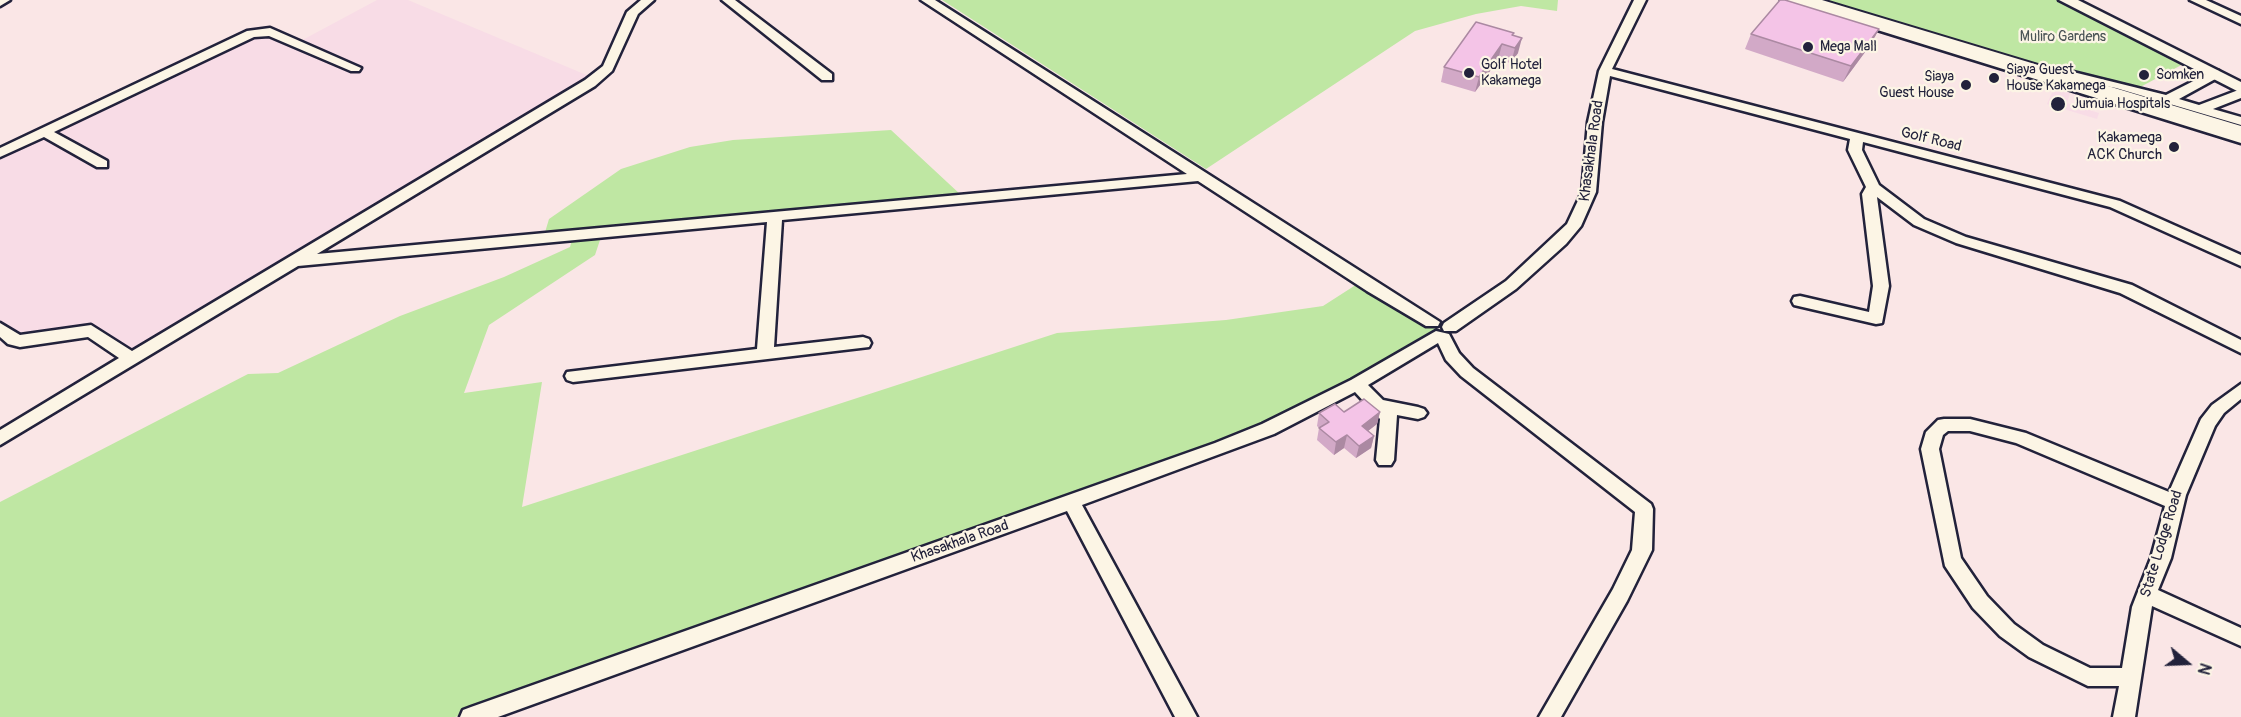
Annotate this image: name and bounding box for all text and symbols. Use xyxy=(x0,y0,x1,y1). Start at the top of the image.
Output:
park label: Muliro Gardens xyxy=(2020,29,2106,45)
place label: Mega Mall xyxy=(1820,39,1877,55)
marker: Mega Mall xyxy=(1801,40,1815,54)
place label: Golf Hotel Kakamega xyxy=(1481,57,1542,90)
place label: Siaya Guest House Kakamega xyxy=(2006,62,2106,94)
marker: Golf Hotel Kakamega xyxy=(1462,66,1476,80)
place label: Somken xyxy=(2156,67,2204,83)
marker: Somken xyxy=(2137,68,2151,82)
place label: Siaya Guest House xyxy=(1879,69,1954,102)
marker: Siaya Guest House Kakamega xyxy=(1987,71,2001,85)
marker: Siaya Guest House xyxy=(1959,78,1973,92)
marker: Jumuia Hospitals xyxy=(2049,95,2067,113)
place label: Jumuia Hospitals xyxy=(2072,96,2170,112)
street label: Khasakhala Road xyxy=(1576,99,1608,203)
street label: Golf Road xyxy=(1899,124,1963,156)
place label: Kakamega ACK Church xyxy=(2087,129,2162,164)
marker: Kakamega ACK Church xyxy=(2167,140,2181,154)
street label: State Lodge Road xyxy=(2137,488,2187,600)
street label: Khasakhala Road xyxy=(909,517,1011,567)
north arrow xyxy=(2157,633,2217,693)
text: N xyxy=(2193,660,2215,677)

